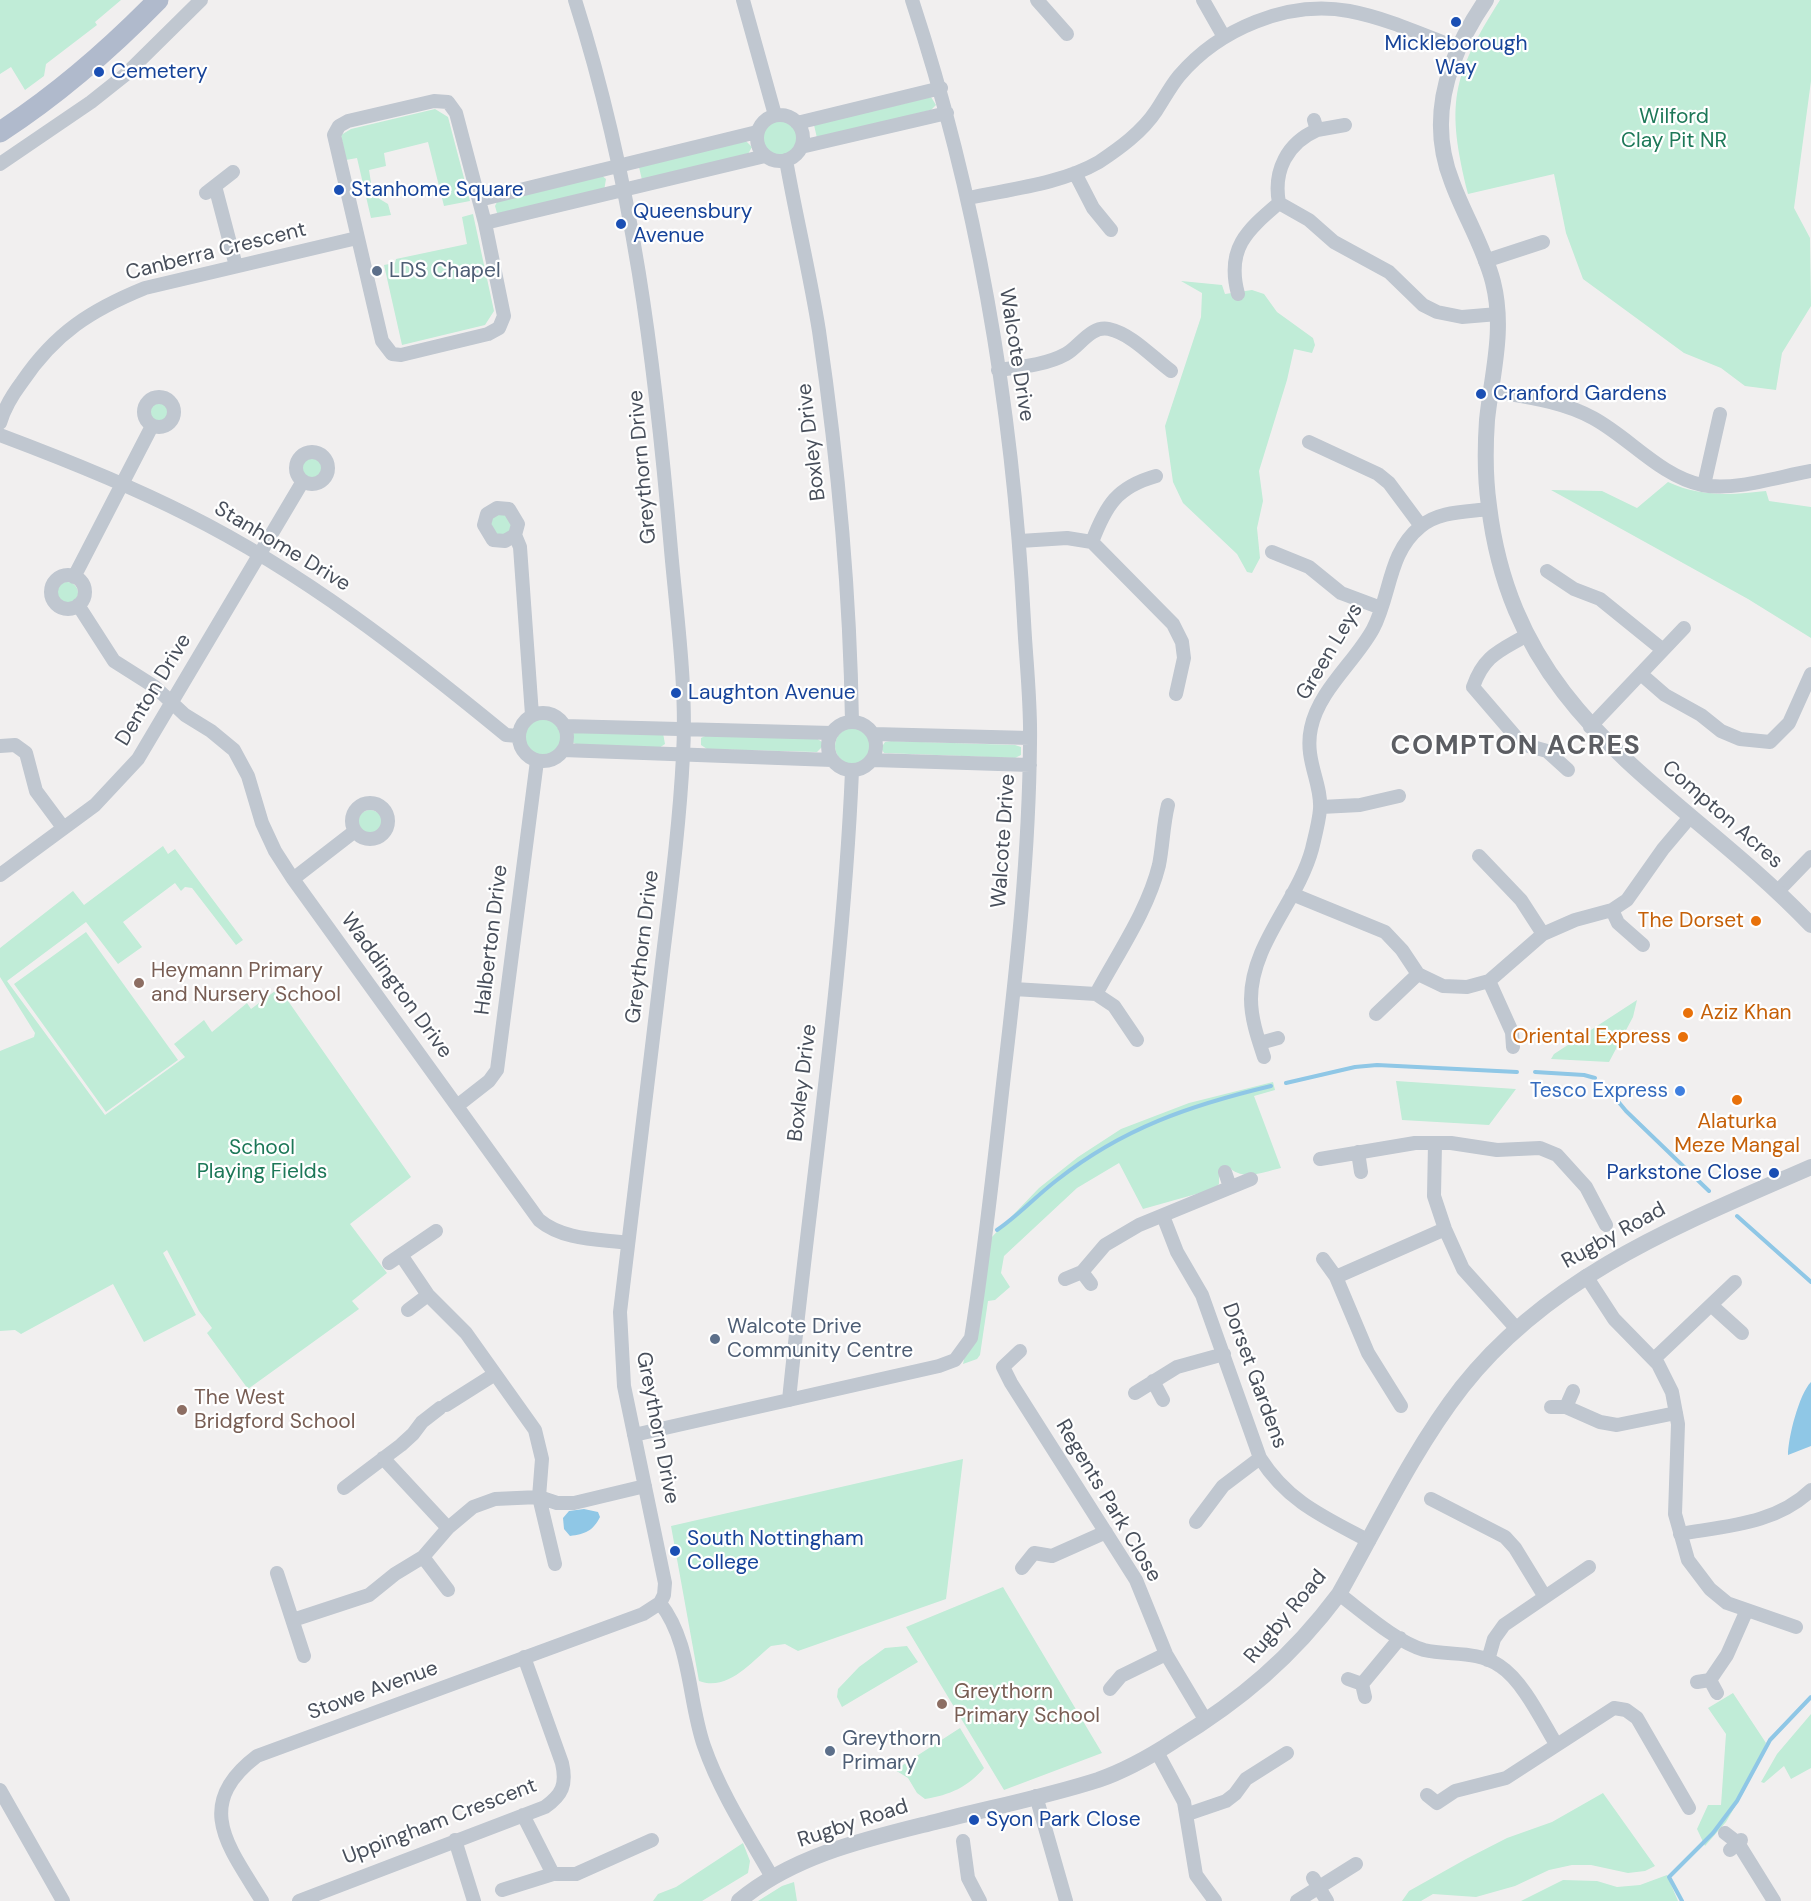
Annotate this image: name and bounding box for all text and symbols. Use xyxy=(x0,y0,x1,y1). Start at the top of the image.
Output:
marker: Mickleborough Way xyxy=(1449,15,1463,29)
place label: Mickleborough Way xyxy=(1384,31,1528,81)
place label: Cemetery xyxy=(111,59,208,85)
marker: Cemetery xyxy=(92,65,106,79)
park label: Wilford Clay Pit NR xyxy=(1621,104,1727,154)
place label: Stanhome Square xyxy=(351,177,524,203)
marker: Stanhome Square xyxy=(332,183,346,197)
place label: Queensbury Avenue xyxy=(633,199,752,249)
street label: Canberra Crescent xyxy=(123,217,309,287)
marker: Queensbury Avenue xyxy=(614,217,628,231)
place label: LDS Chapel xyxy=(389,258,501,284)
marker: LDS Chapel xyxy=(370,264,384,278)
street label: Walcote Drive xyxy=(993,287,1039,423)
place label: Cranford Gardens xyxy=(1493,381,1667,407)
street label: Boxley Drive xyxy=(792,382,832,502)
marker: Cranford Gardens xyxy=(1474,387,1488,401)
street label: Greythorn Drive xyxy=(624,389,662,545)
street label: Stanhome Drive xyxy=(209,496,355,598)
street label: Green Leys xyxy=(1291,599,1369,705)
street label: Denton Drive xyxy=(111,629,197,751)
place label: Laughton Avenue xyxy=(688,680,856,706)
marker: Laughton Avenue xyxy=(669,686,683,700)
district label: COMPTON ACRES xyxy=(1391,731,1641,763)
street label: Compton Acres xyxy=(1656,756,1788,874)
street label: Walcote Drive xyxy=(987,773,1021,909)
street label: Halberton Drive xyxy=(470,864,514,1016)
street label: Greythorn Drive xyxy=(621,869,665,1025)
street label: Waddington Drive xyxy=(335,908,457,1064)
place label: The Dorset xyxy=(1638,908,1744,934)
marker: The Dorset xyxy=(1749,914,1763,928)
place label: Heymann Primary and Nursery School xyxy=(151,958,341,1008)
marker: Heymann Primary and Nursery School xyxy=(132,976,146,990)
place label: Aziz Khan xyxy=(1700,1000,1792,1026)
marker: Aziz Khan xyxy=(1681,1006,1695,1020)
street label: Boxley Drive xyxy=(783,1023,823,1143)
place label: Oriental Express xyxy=(1512,1024,1671,1050)
marker: Oriental Express xyxy=(1676,1030,1690,1044)
place label: Tesco Express xyxy=(1530,1078,1668,1104)
marker: Tesco Express xyxy=(1673,1084,1687,1098)
marker: Alaturka Meze Mangal xyxy=(1730,1093,1744,1107)
place label: Alaturka Meze Mangal xyxy=(1674,1109,1800,1159)
park label: School Playing Fields xyxy=(197,1135,327,1185)
place label: Parkstone Close xyxy=(1606,1160,1762,1186)
marker: Parkstone Close xyxy=(1767,1166,1781,1180)
street label: Rugby Road xyxy=(1558,1197,1670,1275)
street label: Dorset Gardens xyxy=(1216,1300,1292,1452)
place label: Walcote Drive Community Centre xyxy=(727,1314,913,1364)
marker: Walcote Drive Community Centre xyxy=(708,1332,722,1346)
street label: Greythorn Drive xyxy=(630,1350,684,1506)
place label: The West Bridgford School xyxy=(194,1385,356,1435)
marker: The West Bridgford School xyxy=(175,1403,189,1417)
street label: Regents Park Close xyxy=(1050,1415,1166,1587)
place label: South Nottingham College xyxy=(687,1526,864,1576)
marker: South Nottingham College xyxy=(668,1544,682,1558)
street label: Rugby Road xyxy=(1239,1565,1333,1669)
street label: Stowe Avenue xyxy=(304,1656,442,1726)
place label: Greythorn Primary School xyxy=(954,1679,1100,1729)
marker: Greythorn Primary School xyxy=(935,1697,949,1711)
place label: Greythorn Primary xyxy=(842,1726,941,1776)
marker: Greythorn Primary xyxy=(823,1744,837,1758)
street label: Uppingham Crescent xyxy=(339,1773,541,1871)
street label: Rugby Road xyxy=(795,1794,911,1854)
place label: Syon Park Close xyxy=(986,1807,1141,1833)
marker: Syon Park Close xyxy=(967,1813,981,1827)

